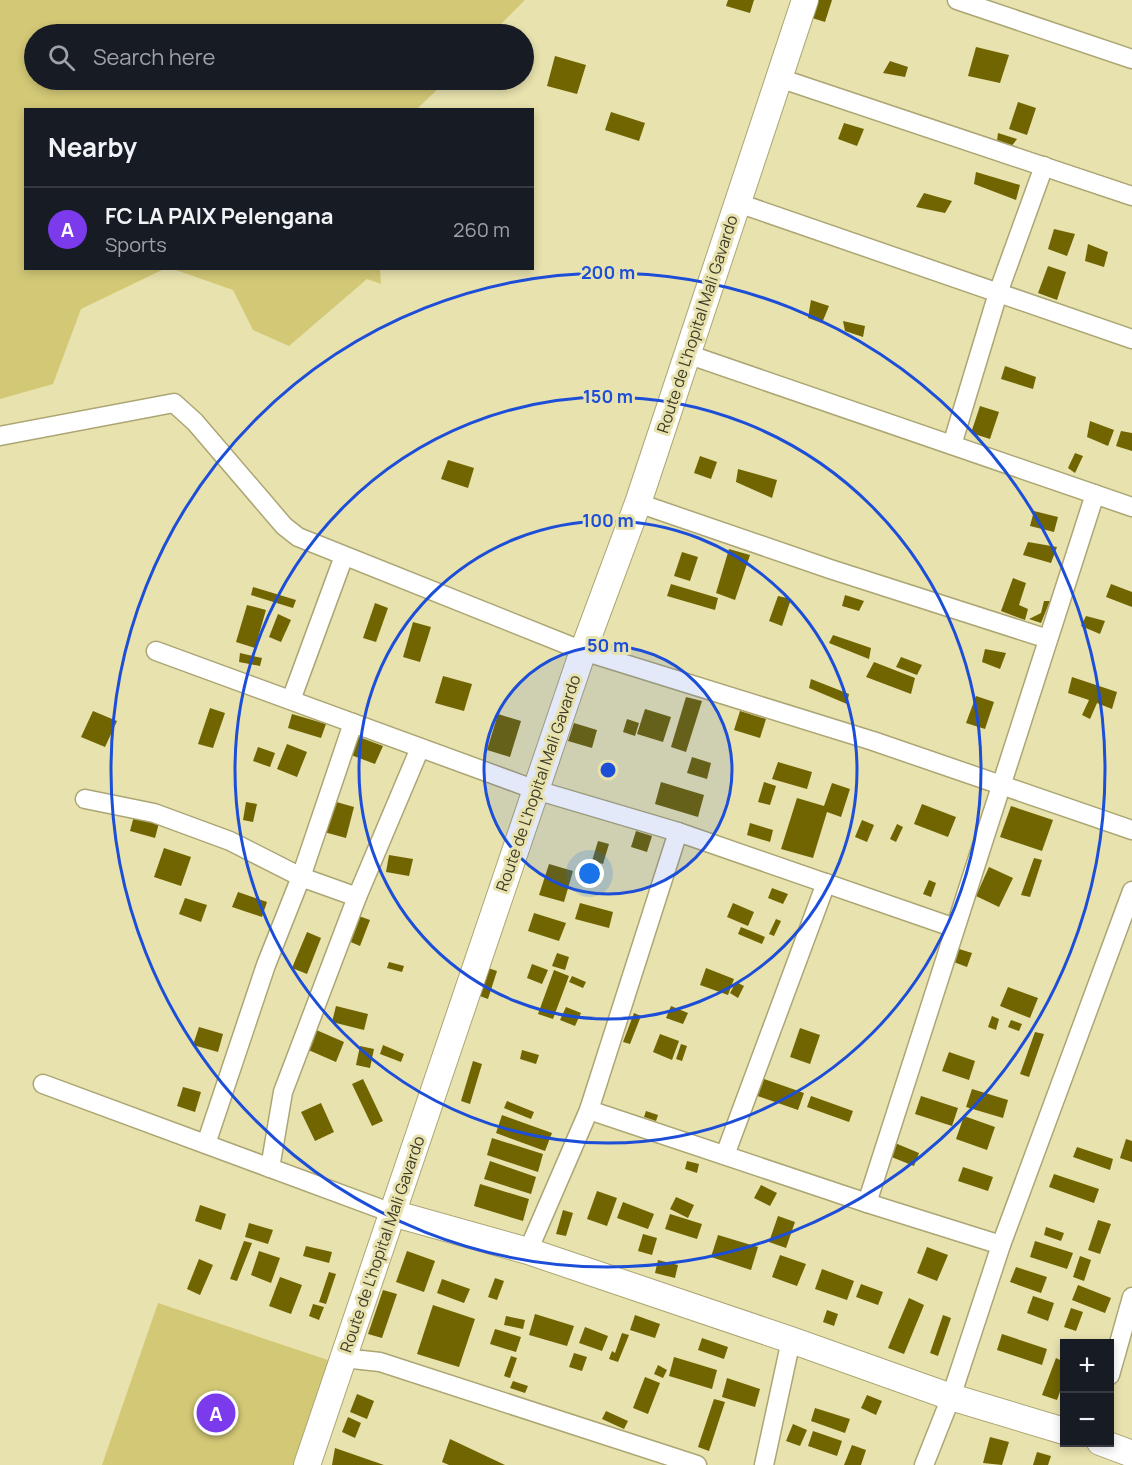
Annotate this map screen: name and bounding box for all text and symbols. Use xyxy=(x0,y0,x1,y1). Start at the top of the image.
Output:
search box xyxy=(24,24,534,90)
icon: search xyxy=(45,41,78,74)
text: Search here xyxy=(93,42,215,72)
text: Nearby xyxy=(48,129,137,165)
text: FC LA PAIX Pelengana xyxy=(105,201,333,231)
street label: Route de L'hopital Mali Gavardo xyxy=(651,212,743,436)
text: A xyxy=(61,216,74,243)
text: 260 m xyxy=(453,216,510,243)
text: Sports xyxy=(105,231,167,258)
text: 200 m xyxy=(581,260,635,284)
text: 150 m xyxy=(583,384,633,408)
text: 100 m xyxy=(582,508,634,532)
text: 50 m xyxy=(587,633,629,657)
street label: Route de L'hopital Mali Gavardo xyxy=(491,672,585,894)
centre of rings xyxy=(598,760,618,780)
your location xyxy=(575,859,604,888)
street label: Route de L'hopital Mali Gavardo xyxy=(335,1133,429,1355)
map controls xyxy=(1060,1339,1114,1447)
button: + xyxy=(1060,1339,1114,1393)
pin: A xyxy=(196,1390,236,1436)
button: − xyxy=(1060,1393,1114,1447)

